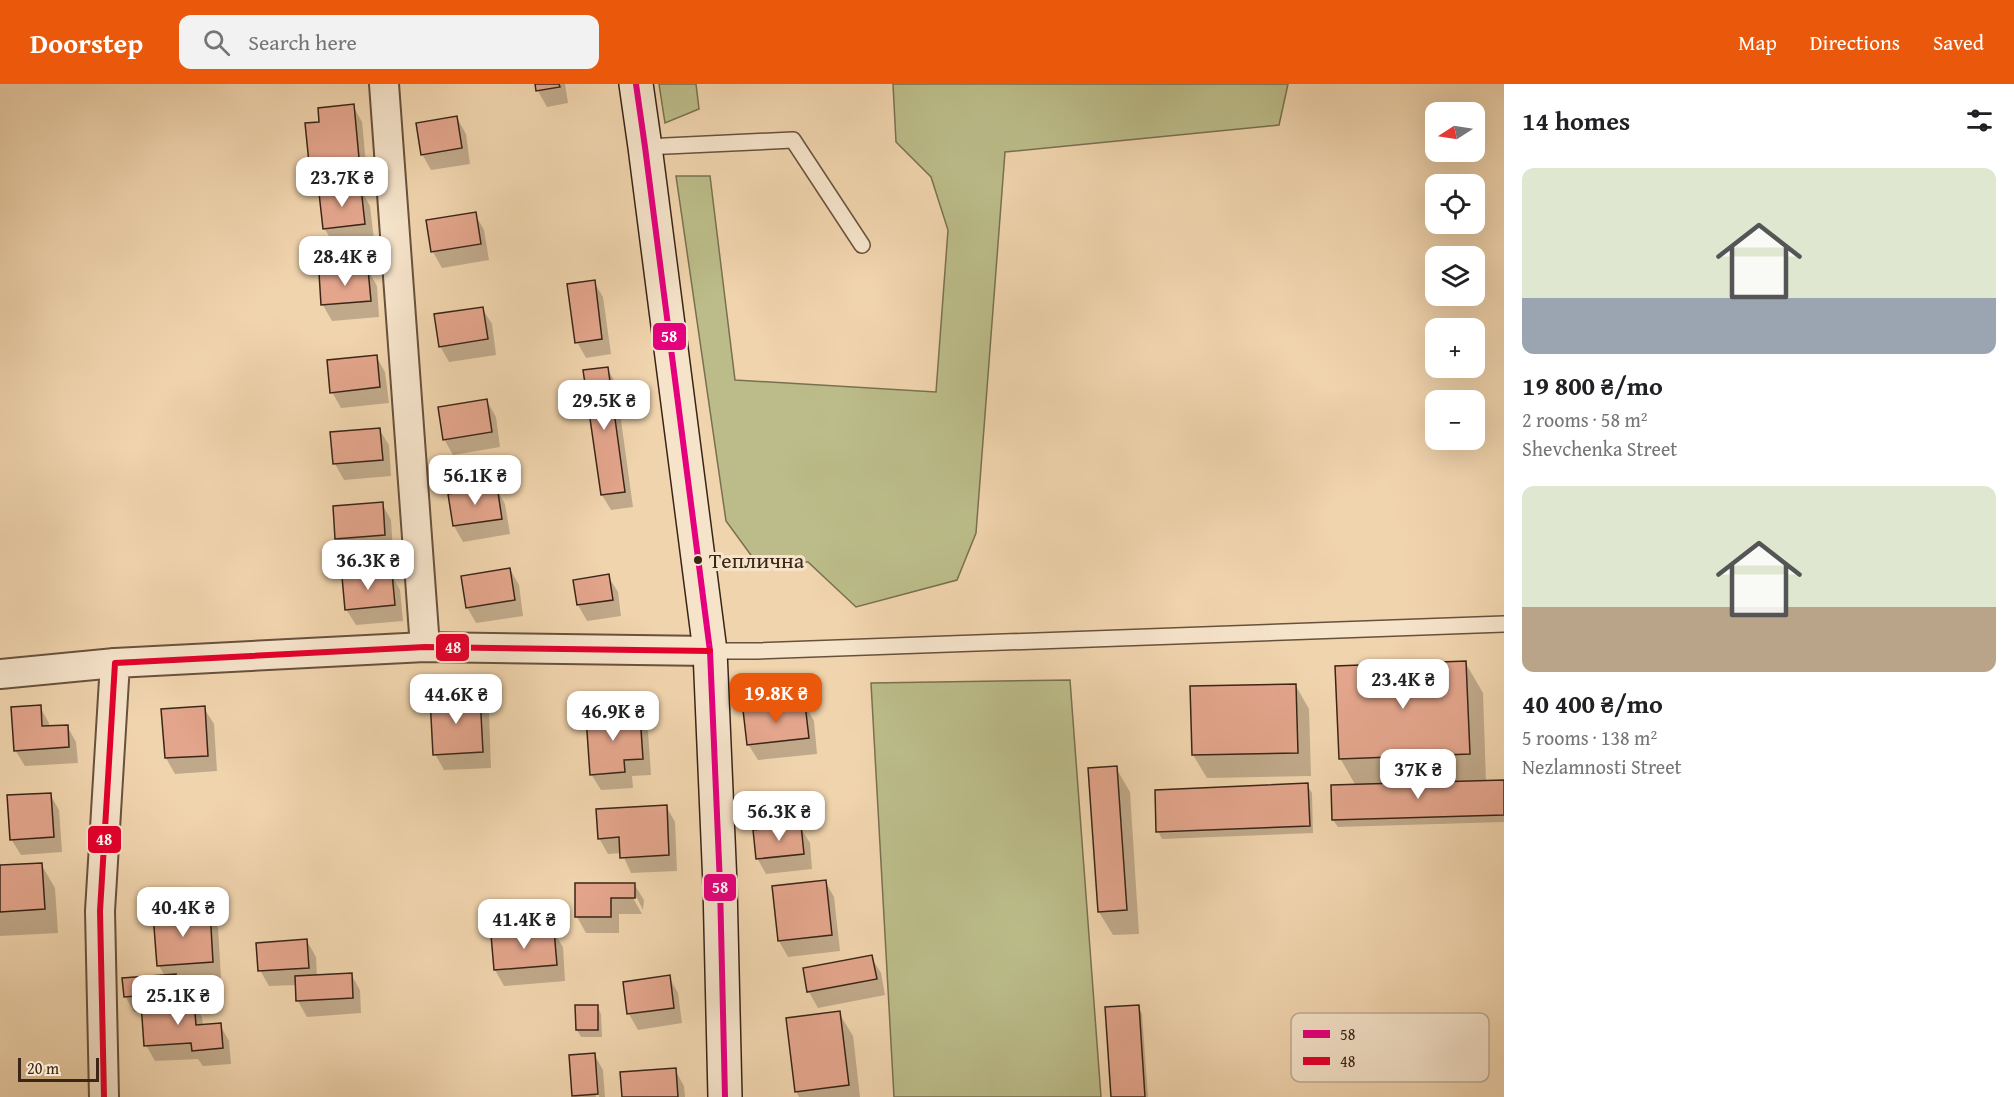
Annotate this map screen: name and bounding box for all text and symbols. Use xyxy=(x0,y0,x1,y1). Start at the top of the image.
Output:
search box xyxy=(179,15,599,69)
text: Doorstep xyxy=(30,22,143,63)
icon: search xyxy=(200,26,233,59)
text: Search here xyxy=(248,26,357,58)
text: Map xyxy=(1738,27,1777,58)
text: Directions xyxy=(1810,27,1900,58)
text: Saved xyxy=(1933,27,1984,58)
text: 14 homes xyxy=(1522,101,1630,140)
north arrow xyxy=(1425,102,1485,162)
map controls xyxy=(1425,102,1485,450)
icon: filters xyxy=(1963,104,1996,137)
pin: 23.7K ₴ xyxy=(287,157,397,208)
text: 23.7K ₴ xyxy=(310,162,374,191)
button: locate xyxy=(1425,174,1485,234)
icon: home xyxy=(1705,207,1813,315)
pin: 28.4K ₴ xyxy=(290,236,400,287)
text: 28.4K ₴ xyxy=(313,241,377,270)
button: layers xyxy=(1425,246,1485,306)
button: + xyxy=(1425,318,1485,378)
line badge: 58 xyxy=(652,322,687,351)
text: 58 xyxy=(661,324,677,348)
text: 19 800 ₴/mo xyxy=(1522,366,1663,405)
pin: 29.5K ₴ xyxy=(549,380,659,431)
text: 29.5K ₴ xyxy=(572,385,636,414)
button: − xyxy=(1425,390,1485,450)
text: 2 rooms · 58 m² xyxy=(1522,405,1648,434)
text: Shevchenka Street xyxy=(1522,434,1677,463)
pin: 56.1K ₴ xyxy=(420,455,530,506)
text: 56.1K ₴ xyxy=(443,460,507,489)
icon: home xyxy=(1705,525,1813,633)
pin: 36.3K ₴ xyxy=(313,540,423,591)
place label: Теплична xyxy=(709,544,805,576)
text: 36.3K ₴ xyxy=(336,545,400,574)
marker: Теплична xyxy=(692,554,704,566)
line badge: 48 xyxy=(435,633,470,662)
text: 48 xyxy=(445,635,461,659)
pin: 23.4K ₴ xyxy=(1348,659,1458,710)
text: 23.4K ₴ xyxy=(1371,664,1435,693)
pin: 19.8K ₴ xyxy=(721,673,831,724)
pin: 44.6K ₴ xyxy=(401,674,511,725)
text: 19.8K ₴ xyxy=(744,678,808,707)
text: 44.6K ₴ xyxy=(424,679,488,708)
text: 40 400 ₴/mo xyxy=(1522,684,1663,723)
pin: 46.9K ₴ xyxy=(558,691,668,742)
text: 46.9K ₴ xyxy=(581,696,645,725)
text: 5 rooms · 138 m² xyxy=(1522,723,1657,752)
pin: 37K ₴ xyxy=(1376,749,1460,800)
text: Nezlamnosti Street xyxy=(1522,752,1682,781)
text: 37K ₴ xyxy=(1394,754,1442,783)
pin: 56.3K ₴ xyxy=(724,791,834,842)
text: 56.3K ₴ xyxy=(747,796,811,825)
line badge: 48 xyxy=(87,825,122,854)
text: 48 xyxy=(96,827,112,851)
line badge: 58 xyxy=(703,873,737,902)
text: 58 xyxy=(712,875,728,899)
pin: 40.4K ₴ xyxy=(128,887,238,938)
text: 40.4K ₴ xyxy=(151,892,215,921)
pin: 41.4K ₴ xyxy=(469,899,579,950)
text: 41.4K ₴ xyxy=(492,904,556,933)
pin: 25.1K ₴ xyxy=(123,975,233,1026)
text: 25.1K ₴ xyxy=(146,980,210,1009)
legend xyxy=(1291,1013,1489,1082)
text: 58 xyxy=(1340,1022,1356,1046)
text: 48 xyxy=(1340,1049,1356,1073)
scale bar xyxy=(18,1055,99,1082)
text: 20 m xyxy=(27,1056,59,1080)

